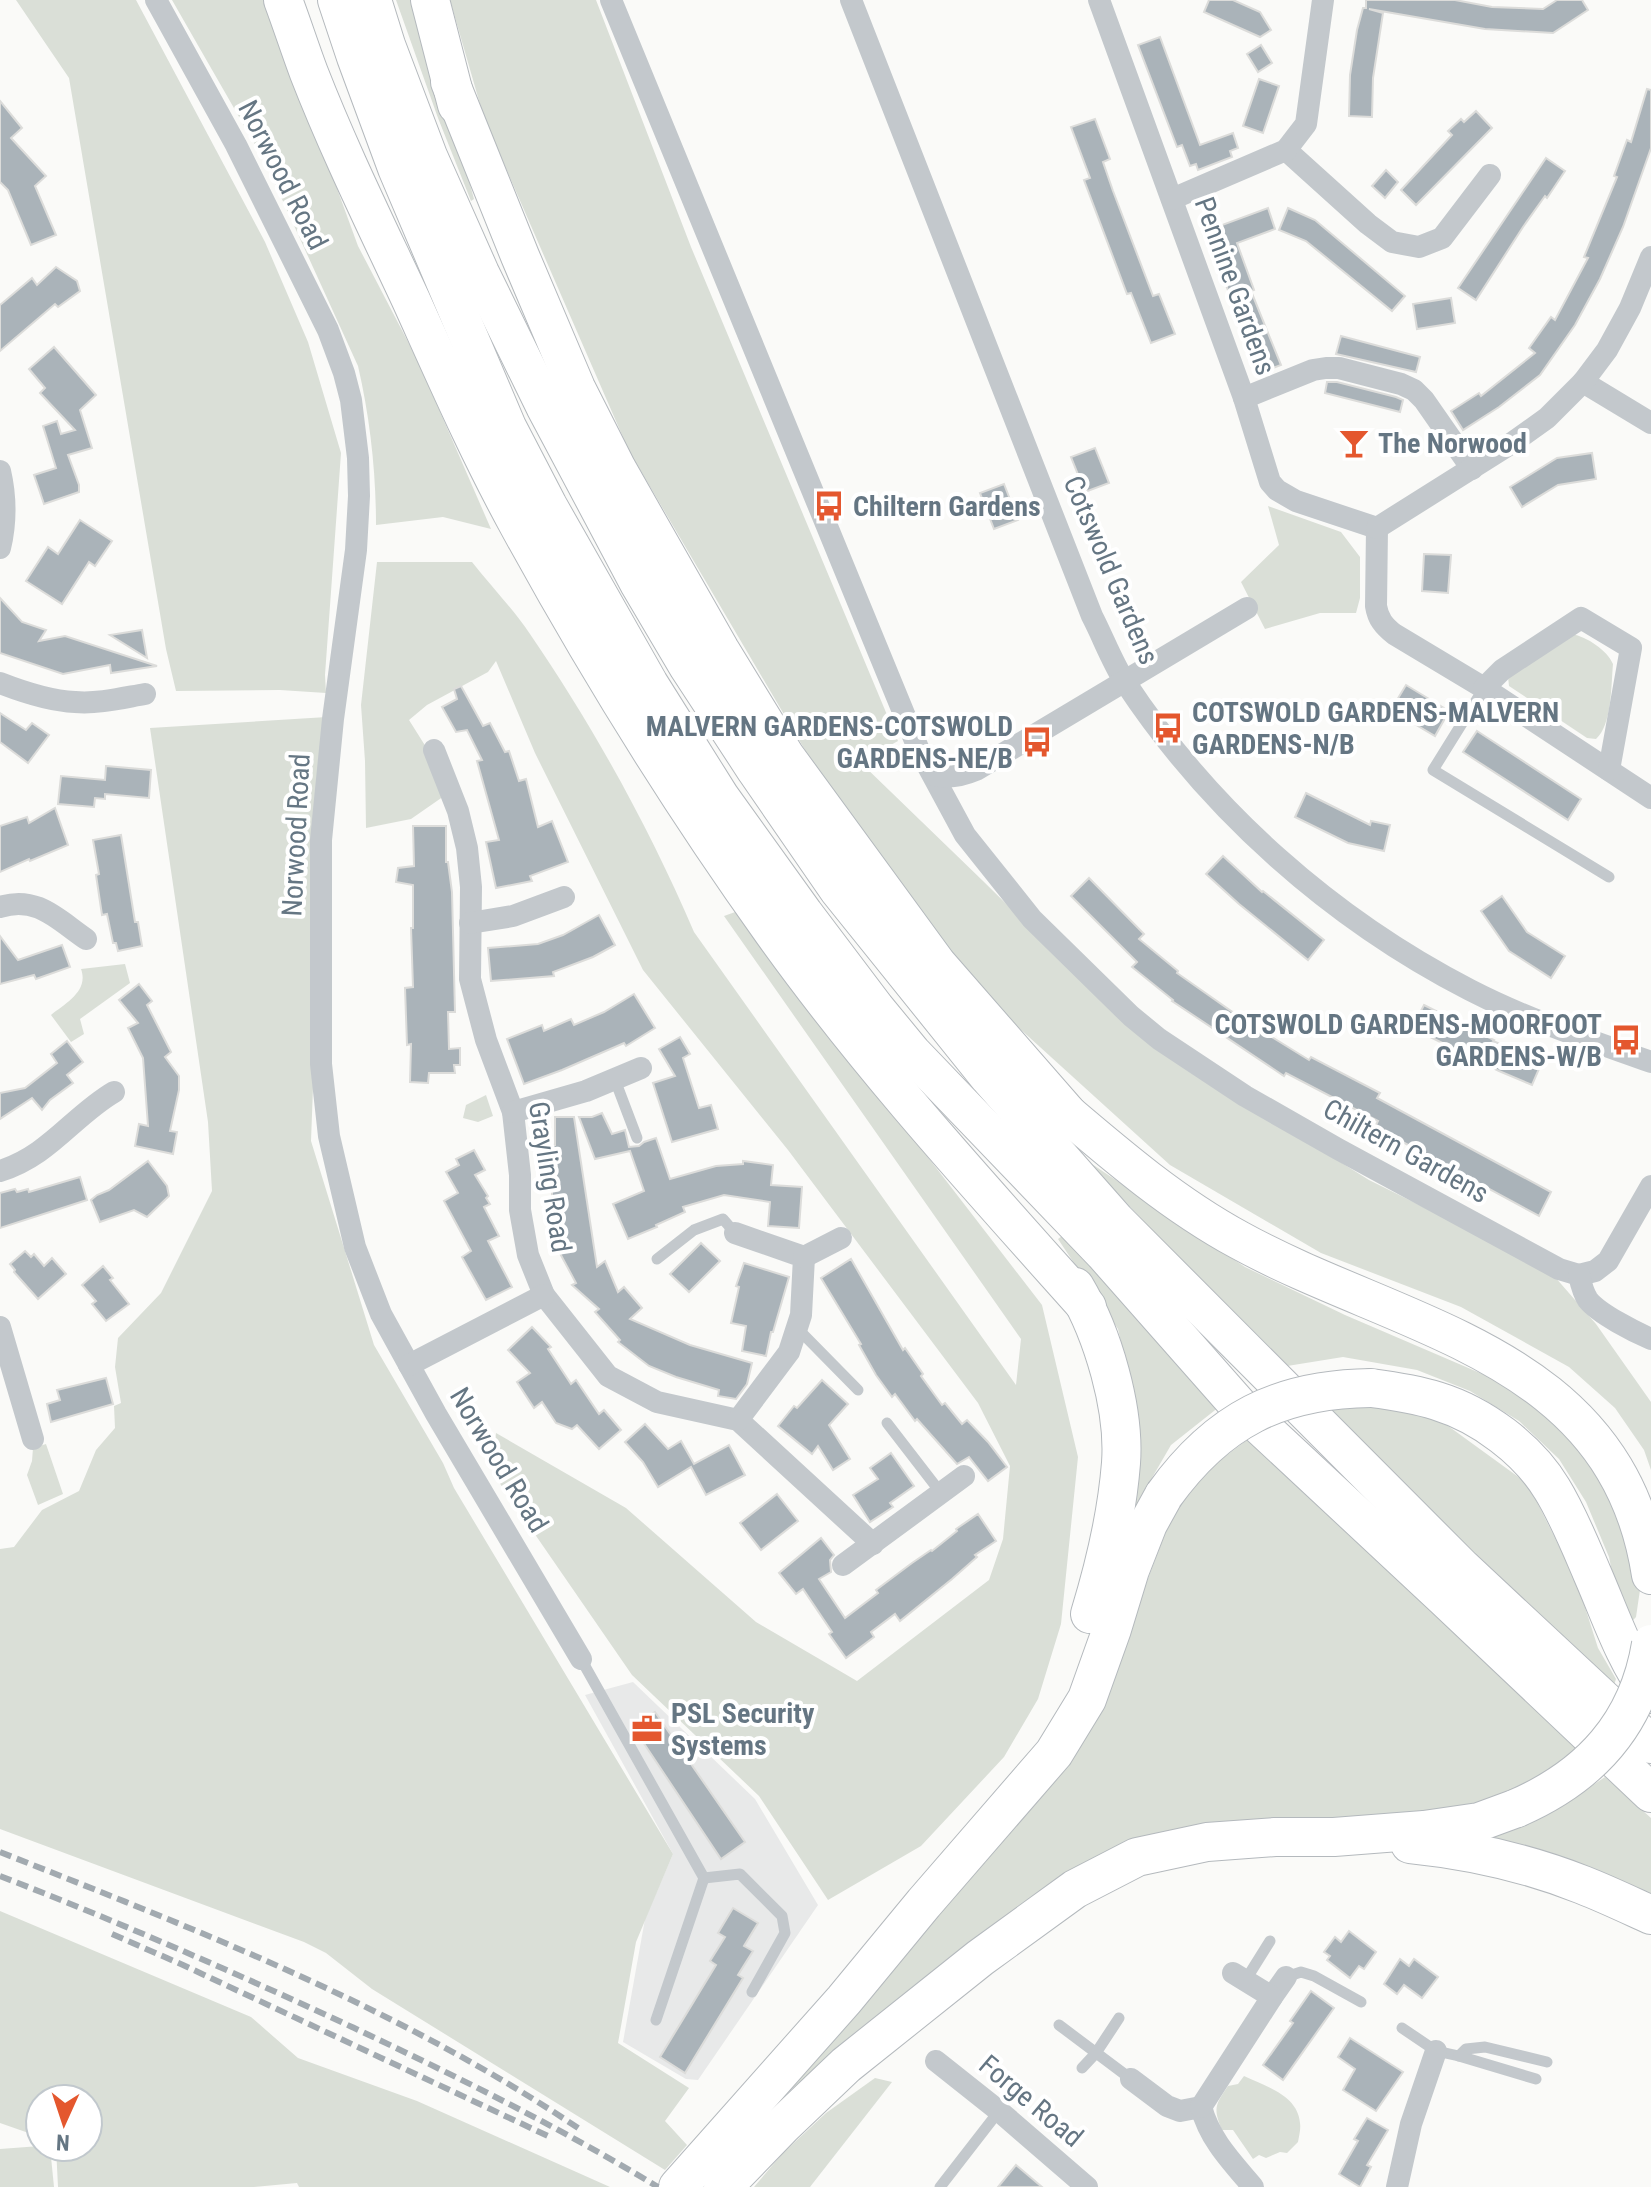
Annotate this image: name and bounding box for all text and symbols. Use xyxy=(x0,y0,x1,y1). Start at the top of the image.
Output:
street label: Norwood Road xyxy=(231,95,335,255)
street label: Pennine Gardens xyxy=(1188,193,1282,379)
bar icon: The Norwood xyxy=(1337,426,1371,460)
place label: The Norwood xyxy=(1378,427,1527,460)
street label: Cotswold Gardens xyxy=(1056,471,1166,669)
bus stop icon: Chiltern Gardens xyxy=(812,489,846,523)
place label: Chiltern Gardens xyxy=(853,490,1041,523)
place label: COTSWOLD GARDENS-MALVERN GARDENS-N/B xyxy=(1192,696,1559,761)
place label: MALVERN GARDENS-COTSWOLD GARDENS-NE/B xyxy=(646,710,1013,775)
bus stop icon: COTSWOLD GARDENS-MALVERN GARDENS-N/B xyxy=(1151,711,1185,745)
bus stop icon: MALVERN GARDENS-COTSWOLD GARDENS-NE/B xyxy=(1020,725,1054,759)
street label: Norwood Road xyxy=(275,753,317,917)
place label: COTSWOLD GARDENS-MOORFOOT GARDENS-W/B xyxy=(1214,1008,1602,1073)
bus stop icon: COTSWOLD GARDENS-MOORFOOT GARDENS-W/B xyxy=(1609,1023,1643,1057)
street label: Chiltern Gardens xyxy=(1318,1092,1494,1210)
street label: Grayling Road xyxy=(522,1099,578,1255)
street label: Norwood Road xyxy=(443,1382,555,1538)
place label: PSL Security Systems xyxy=(671,1697,815,1762)
office icon: PSL Security Systems xyxy=(630,1712,664,1746)
street label: Forge Road xyxy=(972,2048,1090,2154)
north arrow xyxy=(24,2083,104,2163)
text: N xyxy=(56,2130,70,2155)

